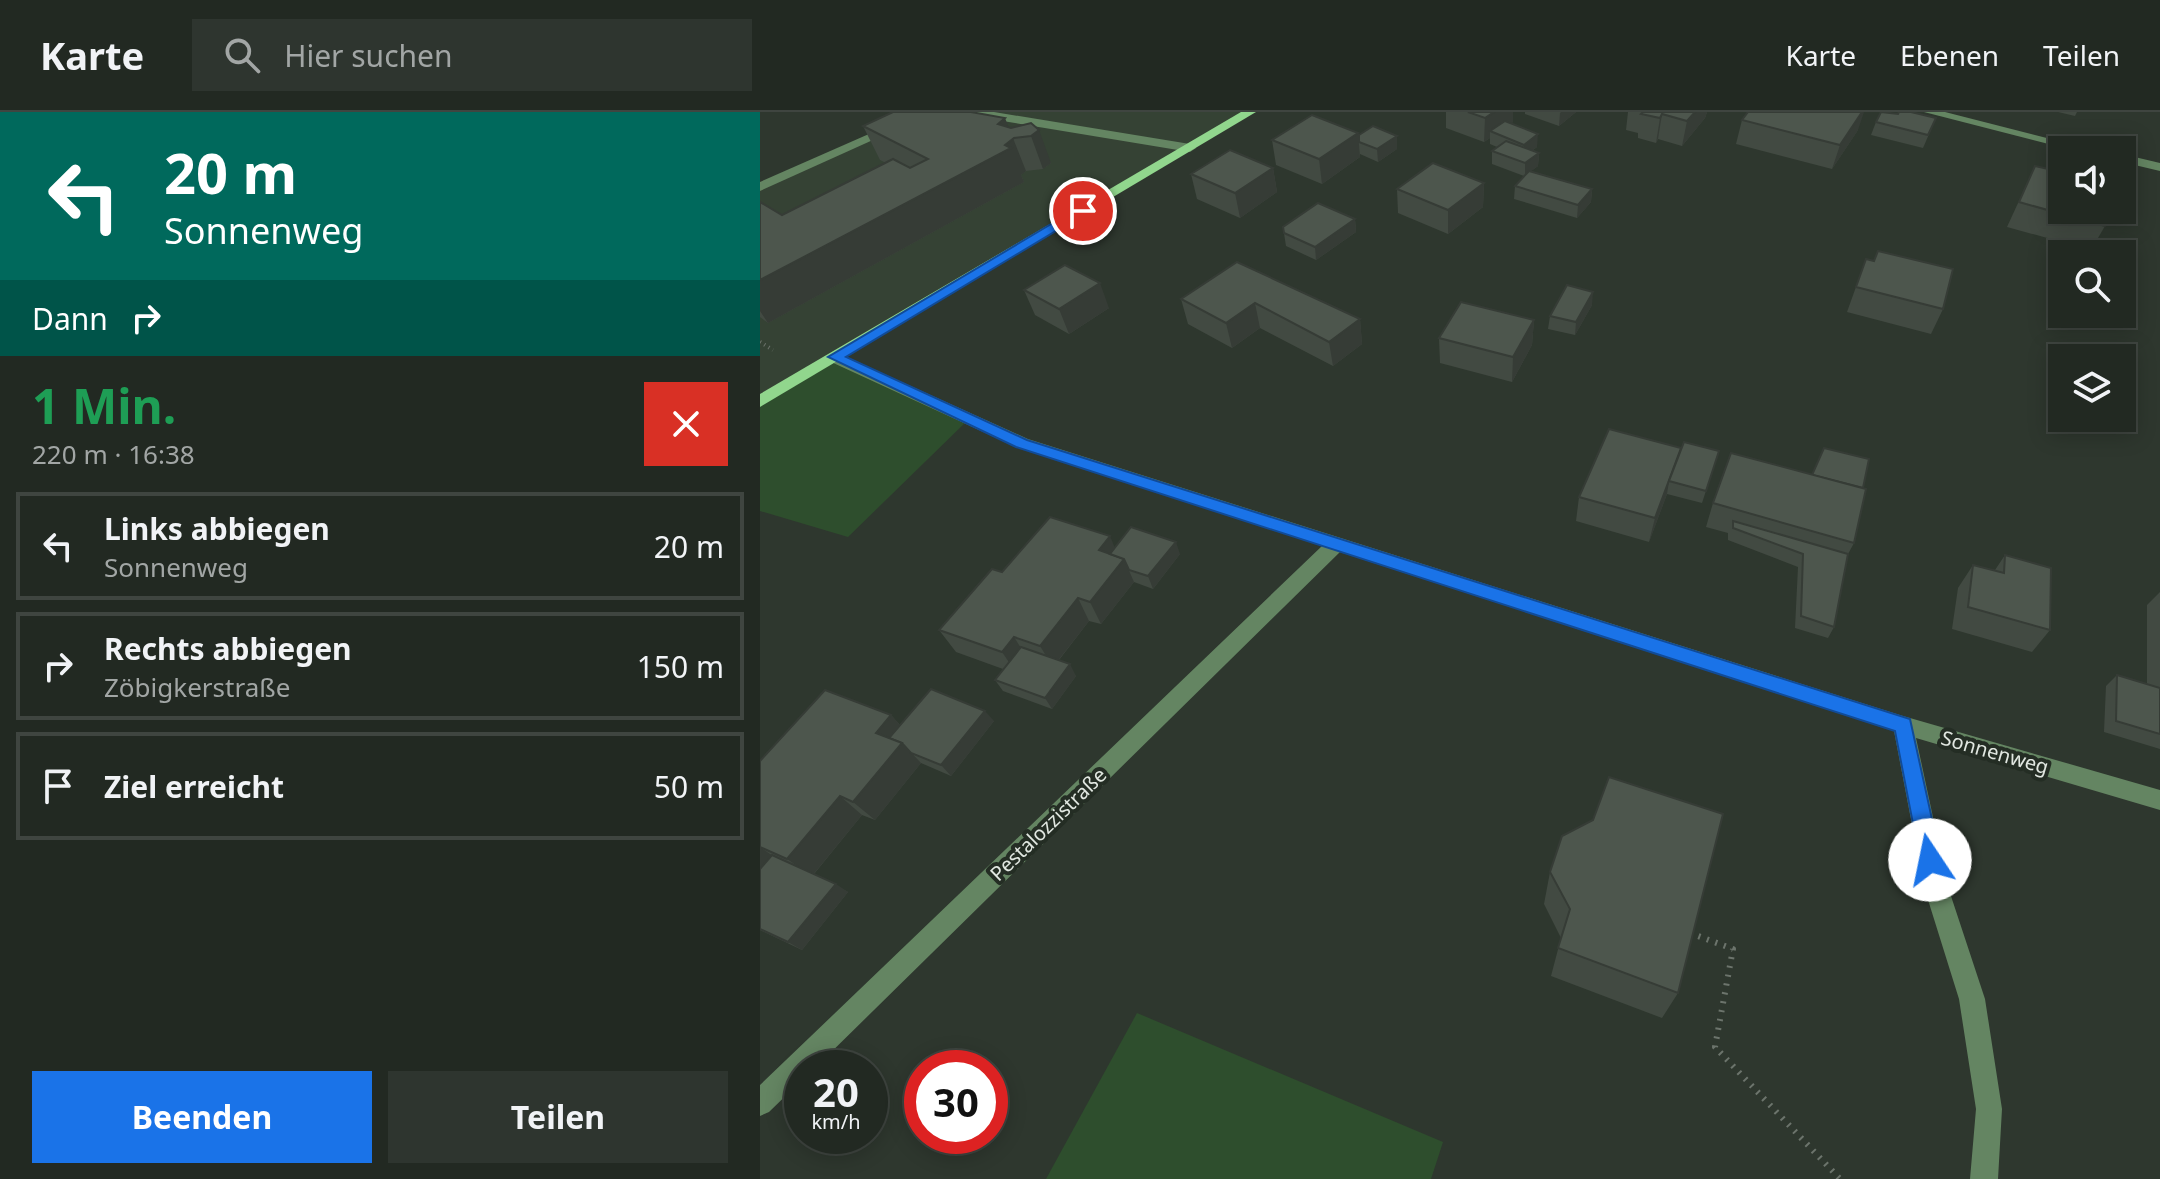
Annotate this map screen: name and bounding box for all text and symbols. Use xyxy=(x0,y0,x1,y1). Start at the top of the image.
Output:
search box xyxy=(192,19,752,91)
text: Karte xyxy=(40,29,144,81)
icon: search xyxy=(220,33,264,77)
text: Hier suchen xyxy=(284,35,453,76)
text: Karte xyxy=(1786,36,1856,74)
text: Ebenen xyxy=(1900,36,1999,74)
text: Teilen xyxy=(2043,36,2120,74)
text: 20 m xyxy=(164,134,297,210)
map controls xyxy=(2048,136,2136,432)
button: sound xyxy=(2048,136,2136,224)
icon: left xyxy=(32,144,136,248)
pin xyxy=(1049,177,1117,245)
icon: arrive xyxy=(1061,189,1105,233)
text: Sonnenweg xyxy=(164,206,363,255)
button: search xyxy=(2048,240,2136,328)
icon: right xyxy=(124,296,168,340)
text: Dann xyxy=(32,298,108,339)
button: layers xyxy=(2048,344,2136,432)
text: 1 Min. xyxy=(32,373,176,438)
button: close xyxy=(644,382,728,466)
text: 220 m · 16:38 xyxy=(32,436,195,472)
text: Links abbiegen xyxy=(104,508,330,549)
icon: left xyxy=(36,524,80,568)
text: 20 m xyxy=(654,526,724,567)
text: Sonnenweg xyxy=(104,549,248,585)
text: Rechts abbiegen xyxy=(104,628,352,669)
icon: right xyxy=(36,644,80,688)
text: 150 m xyxy=(637,646,724,687)
text: Zöbigkerstraße xyxy=(104,669,290,705)
street label: Sonnenweg xyxy=(1938,724,2052,780)
street label: Pestalozzistraße xyxy=(984,761,1112,887)
icon: arrive xyxy=(36,764,80,808)
text: Ziel erreicht xyxy=(104,766,284,807)
text: 50 m xyxy=(654,766,724,807)
position arrow xyxy=(1888,818,1972,902)
speed limit sign: 30 xyxy=(904,1050,1008,1154)
text: 20 xyxy=(813,1064,859,1119)
button: Beenden xyxy=(32,1071,372,1163)
button: Teilen xyxy=(388,1071,728,1163)
text: km/h xyxy=(811,1108,861,1135)

